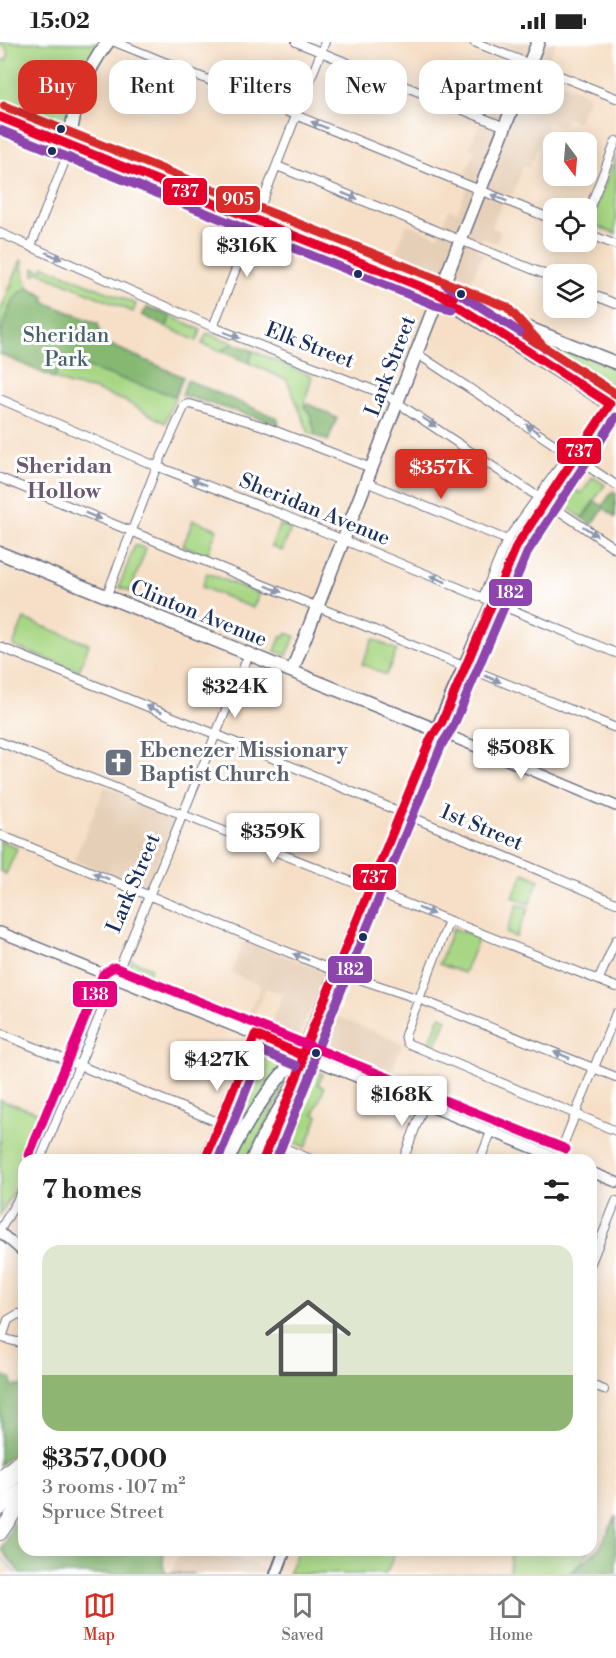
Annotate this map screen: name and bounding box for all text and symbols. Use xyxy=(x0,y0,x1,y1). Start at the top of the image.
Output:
text: 15:02 xyxy=(30,8,90,35)
chip: Buy xyxy=(18,60,97,114)
chip: Rent xyxy=(109,60,196,114)
chip: Filters xyxy=(208,60,313,114)
chip: New xyxy=(325,60,407,114)
chip: Apartment xyxy=(419,60,564,114)
one-way arrow xyxy=(309,120,327,130)
unlabelled marker xyxy=(55,123,67,135)
north arrow xyxy=(543,132,597,186)
map controls xyxy=(543,132,597,318)
unlabelled marker xyxy=(46,145,58,157)
line badge: 737 xyxy=(162,177,208,206)
text: 737 xyxy=(171,182,200,202)
line badge: 905 xyxy=(215,185,261,214)
text: 905 xyxy=(222,190,254,210)
one-way arrow xyxy=(342,191,360,201)
one-way arrow xyxy=(490,193,508,203)
button: locate xyxy=(543,198,597,252)
pin: $316K xyxy=(205,227,289,278)
text: $316K xyxy=(216,234,278,259)
one-way arrow xyxy=(45,251,62,260)
button: layers xyxy=(543,264,597,318)
unlabelled marker xyxy=(352,268,364,280)
unlabelled marker xyxy=(455,288,467,300)
street label: Lark Street xyxy=(360,312,422,420)
street label: Elk Street xyxy=(262,317,358,375)
park label: Sheridan Park xyxy=(23,323,110,373)
one-way arrow xyxy=(223,330,241,340)
one-way arrow xyxy=(420,416,436,428)
one-way arrow xyxy=(525,423,541,435)
line badge: 737 xyxy=(556,437,602,465)
text: 737 xyxy=(565,442,594,462)
pin: $357K xyxy=(399,449,483,500)
district label: Sheridan Hollow xyxy=(16,453,112,505)
text: $357K xyxy=(409,456,473,481)
street label: Sheridan Avenue xyxy=(235,468,394,552)
one-way arrow xyxy=(190,477,208,486)
one-way arrow xyxy=(85,511,103,521)
one-way arrow xyxy=(582,525,598,537)
one-way arrow xyxy=(429,574,447,583)
street label: Clinton Avenue xyxy=(126,575,271,653)
line badge: 182 xyxy=(488,578,533,607)
text: 182 xyxy=(496,583,524,603)
one-way arrow xyxy=(265,585,283,594)
pin: $324K xyxy=(193,668,277,719)
text: $324K xyxy=(202,675,268,700)
one-way arrow xyxy=(484,675,502,684)
one-way arrow xyxy=(145,704,163,714)
pin: $508K xyxy=(479,729,563,780)
text: $508K xyxy=(487,736,555,761)
place label: Ebenezer Missionary Baptist Church xyxy=(140,738,348,788)
church icon: Ebenezer Missionary Baptist Church xyxy=(103,746,135,778)
street label: 1st Street xyxy=(436,799,527,857)
pin: $359K xyxy=(231,813,315,864)
text: $359K xyxy=(240,820,306,845)
street label: Lark Street xyxy=(101,829,167,937)
line badge: 737 xyxy=(352,863,397,891)
text: 737 xyxy=(360,868,389,888)
one-way arrow xyxy=(91,871,109,881)
one-way arrow xyxy=(417,907,435,916)
unlabelled marker xyxy=(357,931,369,943)
one-way arrow xyxy=(292,951,310,961)
line badge: 182 xyxy=(327,955,373,984)
text: 182 xyxy=(336,960,364,980)
line badge: 138 xyxy=(72,980,118,1008)
text: 138 xyxy=(81,985,109,1005)
pin: $427K xyxy=(175,1041,259,1092)
unlabelled marker xyxy=(310,1047,322,1059)
text: $427K xyxy=(184,1048,250,1073)
one-way arrow xyxy=(552,1050,570,1060)
pin: $168K xyxy=(360,1076,444,1127)
text: $168K xyxy=(371,1083,433,1108)
text: 7 homes xyxy=(42,1174,142,1206)
icon: filters xyxy=(540,1174,573,1207)
icon: home xyxy=(254,1284,362,1392)
text: $357,000 xyxy=(42,1443,167,1475)
text: 3 rooms · 107 m² xyxy=(42,1475,186,1500)
text: Spruce Street xyxy=(42,1500,164,1525)
tab: Map xyxy=(83,1589,116,1645)
tab: Saved xyxy=(282,1589,324,1645)
tab: Home xyxy=(489,1589,533,1645)

